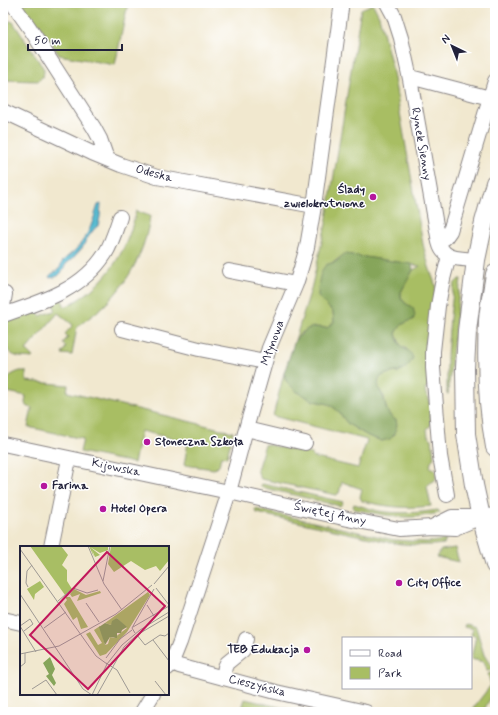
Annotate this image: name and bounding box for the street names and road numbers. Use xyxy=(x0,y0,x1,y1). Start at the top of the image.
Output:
street label: Rynek Sienny xyxy=(407,106,435,182)
street label: Odeska xyxy=(134,161,175,187)
street label: Młynowa xyxy=(257,318,289,368)
street label: Kijowska xyxy=(90,455,143,481)
street label: Świętej Anny xyxy=(293,499,367,529)
street label: Cieszyńska xyxy=(227,671,287,701)

